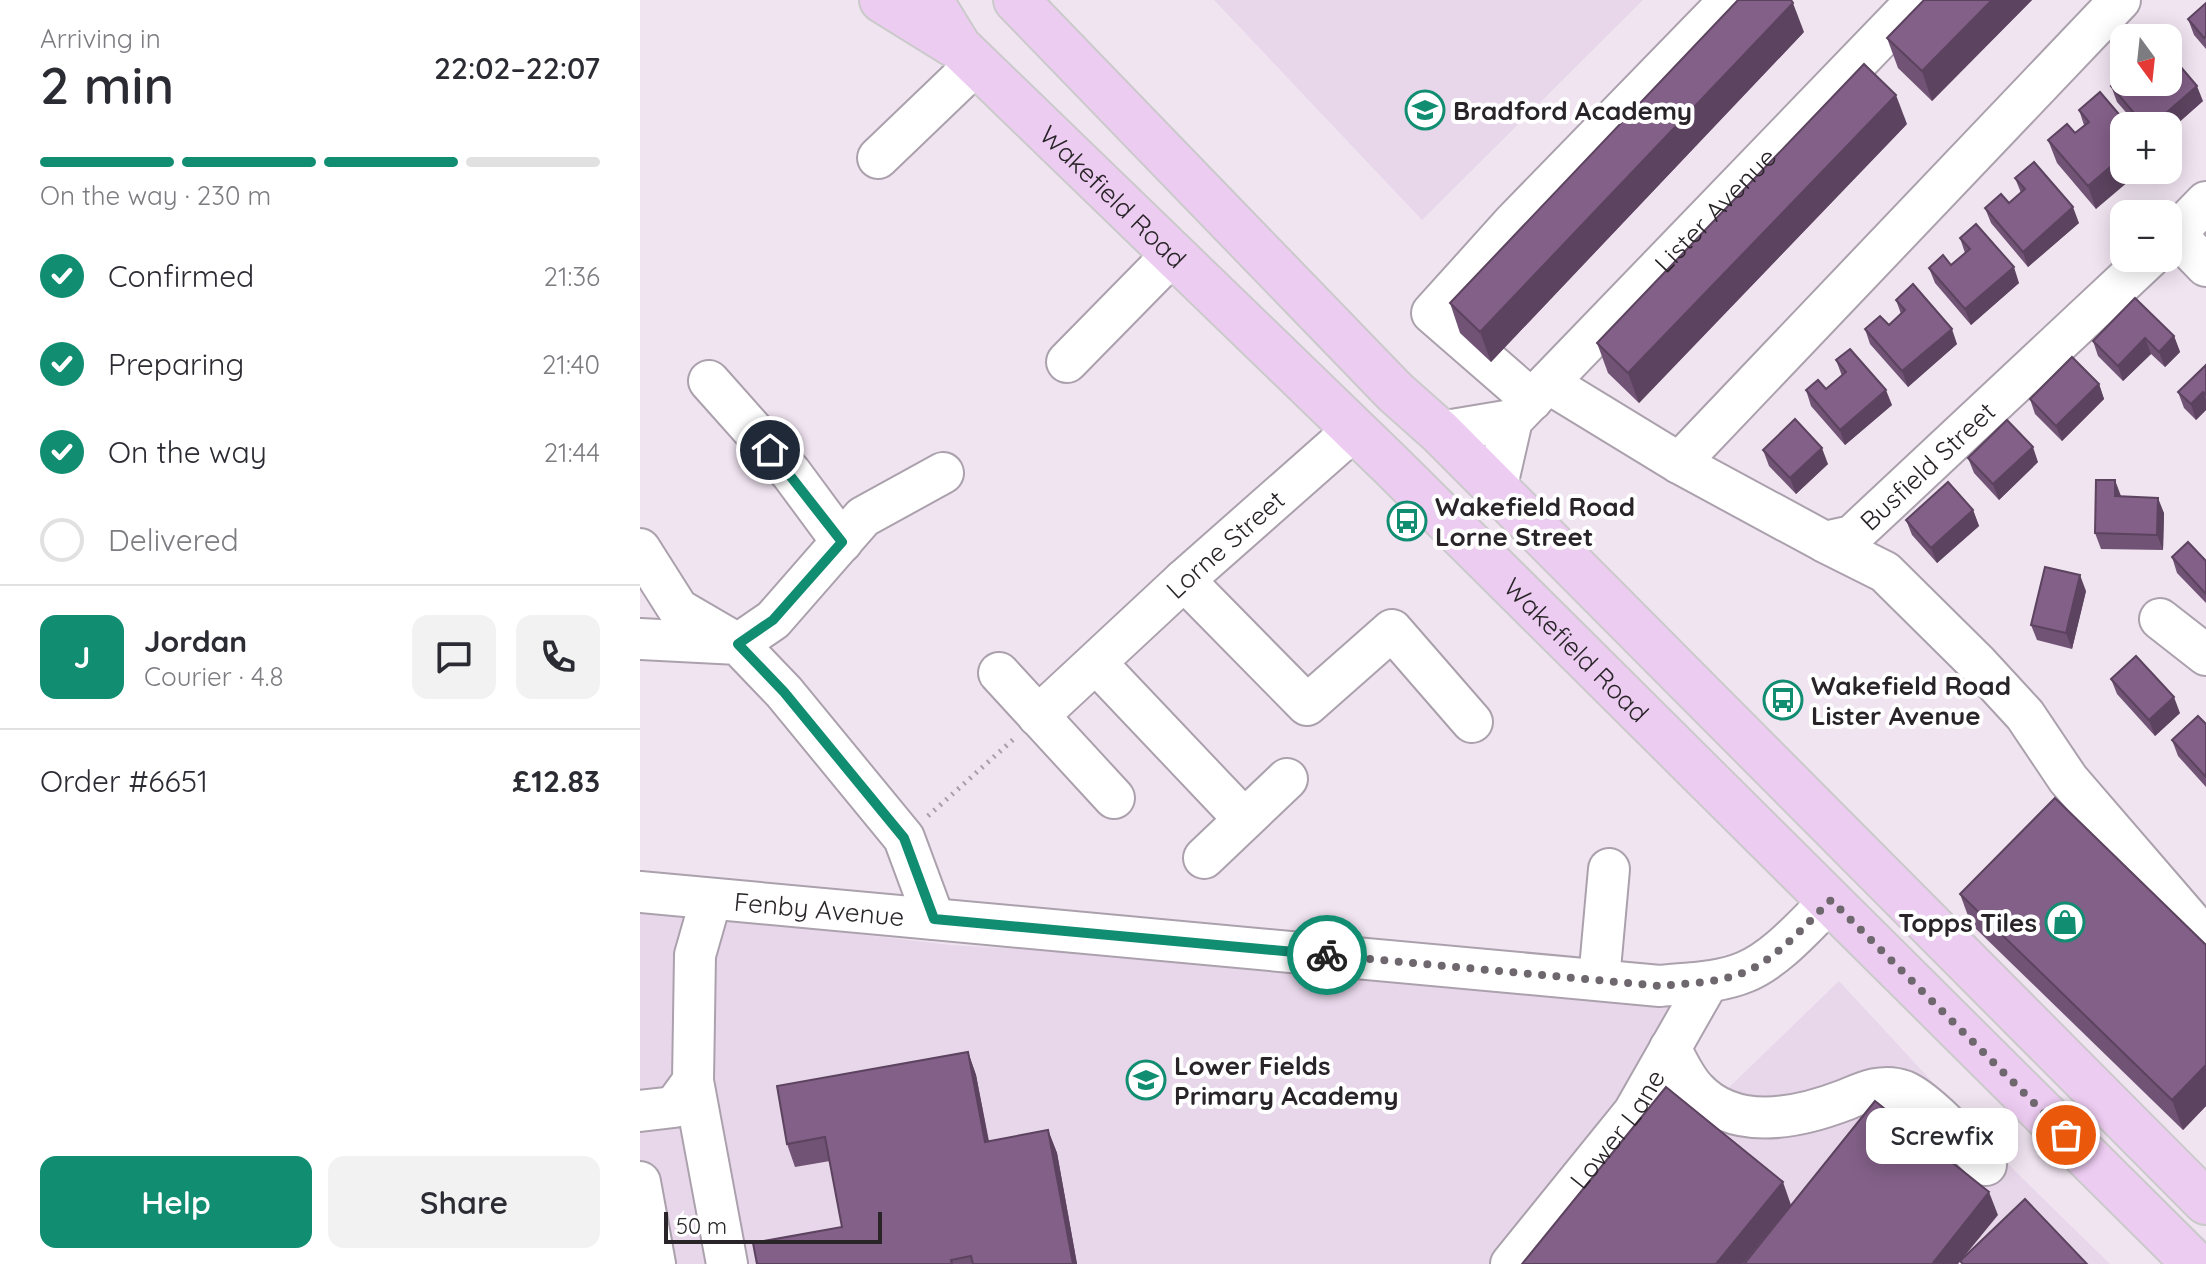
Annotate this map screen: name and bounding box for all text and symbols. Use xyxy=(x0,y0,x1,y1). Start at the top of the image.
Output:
text: Arriving in xyxy=(40,22,161,55)
north arrow xyxy=(2110,24,2182,96)
map controls xyxy=(2110,24,2182,272)
text: 22:02–22:07 xyxy=(434,49,600,87)
text: 2 min xyxy=(40,52,174,117)
school or university icon: Bradford Academy xyxy=(1404,89,1446,131)
place label: Bradford Academy xyxy=(1453,94,1692,127)
button: + xyxy=(2110,112,2182,184)
street label: Wakefield Road xyxy=(1033,118,1194,275)
street label: Lister Avenue xyxy=(1647,140,1783,279)
text: On the way · 230 m xyxy=(40,179,271,212)
button: − xyxy=(2110,200,2182,272)
icon: check xyxy=(40,254,84,298)
text: Confirmed xyxy=(108,257,254,295)
text: 21:36 xyxy=(544,260,600,293)
icon: check xyxy=(40,342,84,386)
text: Preparing xyxy=(108,345,244,383)
text: 21:40 xyxy=(542,348,600,381)
street label: Busfield Street xyxy=(1853,394,2002,537)
pin xyxy=(736,416,804,484)
icon: home xyxy=(748,428,792,472)
icon: check xyxy=(40,430,84,474)
text: On the way xyxy=(108,433,267,471)
text: 21:44 xyxy=(544,436,600,469)
street label: Lorne Street xyxy=(1159,483,1291,605)
place label: Wakefield Road Lorne Street xyxy=(1435,490,1635,553)
bus stop icon: Wakefield Road Lorne Street xyxy=(1386,500,1428,542)
text: Delivered xyxy=(108,521,239,559)
street label: Wakefield Road xyxy=(1497,570,1656,729)
button: chat xyxy=(412,615,496,699)
button: phone xyxy=(516,615,600,699)
text: Jordan xyxy=(144,622,247,660)
text: J xyxy=(74,638,90,676)
text: Courier · 4.8 xyxy=(144,660,283,693)
place label: Wakefield Road Lister Avenue xyxy=(1811,669,2011,732)
bus stop icon: Wakefield Road Lister Avenue xyxy=(1762,679,1804,721)
text: Order #6651 xyxy=(40,762,208,800)
text: £12.83 xyxy=(513,762,600,800)
street label: Fenby Avenue xyxy=(733,884,906,933)
shop icon: Topps Tiles xyxy=(2044,901,2086,943)
place label: Topps Tiles xyxy=(1898,906,2037,939)
courier xyxy=(1287,915,1367,995)
icon: bike xyxy=(1305,933,1349,977)
place label: Lower Fields Primary Academy xyxy=(1174,1049,1398,1112)
school or university icon: Lower Fields Primary Academy xyxy=(1125,1059,1167,1101)
street label: Lower Lane xyxy=(1562,1063,1671,1195)
pin xyxy=(2032,1101,2100,1169)
callout: Screwfix xyxy=(1866,1107,2018,1163)
icon: bag xyxy=(2044,1113,2088,1157)
text: Screwfix xyxy=(1890,1119,1994,1152)
button: Help xyxy=(40,1156,312,1248)
button: Share xyxy=(328,1156,600,1248)
scale bar xyxy=(664,1208,882,1244)
text: 50 m xyxy=(676,1212,727,1240)

